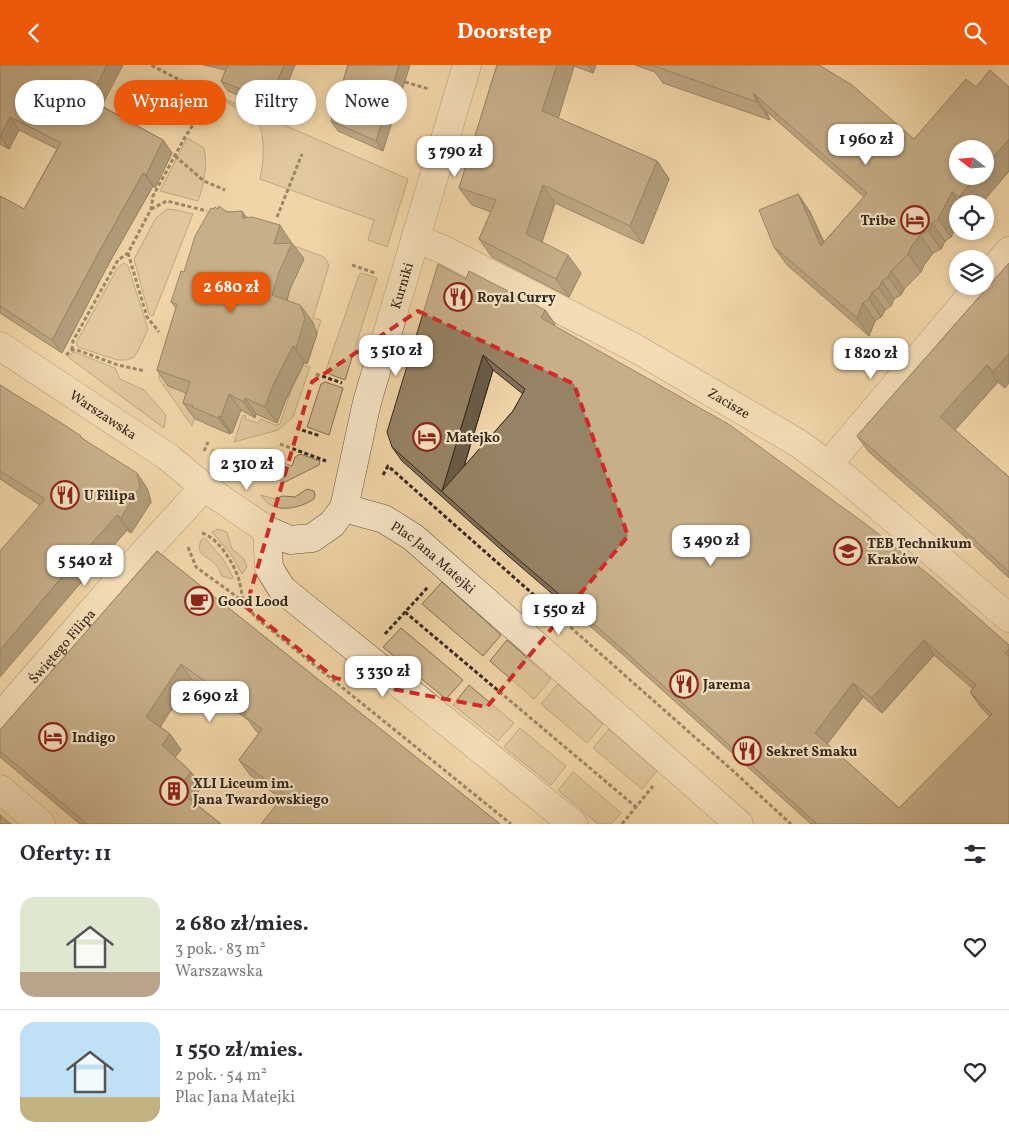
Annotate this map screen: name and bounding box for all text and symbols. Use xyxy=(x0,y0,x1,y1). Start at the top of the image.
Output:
text: Doorstep xyxy=(457,17,552,48)
icon: back xyxy=(20,19,48,47)
icon: search xyxy=(961,19,989,47)
chip: Kupno xyxy=(15,80,104,125)
chip: Wynajem xyxy=(114,80,226,125)
chip: Filtry xyxy=(236,80,316,125)
chip: Nowe xyxy=(326,80,407,125)
pin: 1 960 zł xyxy=(814,123,918,166)
text: 1 960 zł xyxy=(839,129,893,151)
pin: 3 790 zł xyxy=(403,135,507,178)
north arrow xyxy=(949,140,994,185)
map controls xyxy=(949,140,994,295)
text: 3 790 zł xyxy=(428,141,482,163)
button: locate xyxy=(949,195,994,240)
hotel icon: Tribe xyxy=(900,205,930,235)
place label: Tribe xyxy=(861,212,896,231)
button: layers xyxy=(949,250,994,295)
street label: Kurniki xyxy=(387,260,419,312)
pin: 2 680 zł xyxy=(179,271,283,314)
text: 2 680 zł xyxy=(203,277,259,299)
restaurant icon: Royal Curry xyxy=(443,282,473,312)
place label: Royal Curry xyxy=(477,289,556,308)
pin: 3 510 zł xyxy=(344,335,448,377)
pin: 1 820 zł xyxy=(819,337,923,380)
text: 3 510 zł xyxy=(370,340,422,362)
text: 1 820 zł xyxy=(844,343,898,365)
street label: Zacisze xyxy=(704,384,753,424)
street label: Warszawska xyxy=(65,386,140,445)
hotel icon: Matejko xyxy=(412,422,442,452)
place label: Matejko xyxy=(446,429,500,448)
pin: 2 310 zł xyxy=(195,449,299,491)
text: 2 310 zł xyxy=(221,454,273,476)
restaurant icon: U Filipa xyxy=(50,480,80,510)
place label: U Filipa xyxy=(84,487,136,506)
street label: Plac Jana Matejki xyxy=(386,518,479,599)
pin: 3 490 zł xyxy=(659,525,763,567)
text: 3 490 zł xyxy=(683,530,739,552)
place label: TEB Technikum Kraków xyxy=(867,535,972,570)
school or university icon: TEB Technikum Kraków xyxy=(833,536,863,566)
pin: 5 540 zł xyxy=(33,545,137,587)
text: 5 540 zł xyxy=(58,550,112,572)
cafe icon: Good Lood xyxy=(184,586,214,616)
place label: Good Lood xyxy=(218,593,289,612)
pin: 1 550 zł xyxy=(507,593,611,636)
text: 1 550 zł xyxy=(533,599,585,621)
street label: Świętego Filipa xyxy=(24,605,101,688)
pin: 3 330 zł xyxy=(331,655,435,698)
text: 3 330 zł xyxy=(356,661,410,683)
restaurant icon: Jarema xyxy=(669,669,699,699)
place label: Jarema xyxy=(702,676,751,695)
pin: 2 690 zł xyxy=(158,681,262,723)
text: 2 690 zł xyxy=(182,686,238,708)
hotel icon: Indigo xyxy=(38,722,68,752)
place label: Indigo xyxy=(72,729,116,748)
restaurant icon: Sekret Smaku xyxy=(732,736,762,766)
place label: Sekret Smaku xyxy=(766,743,858,762)
place label: XLI Liceum im. Jana Twardowskiego xyxy=(192,775,329,810)
building icon: XLI Liceum im. Jana Twardowskiego xyxy=(159,776,189,806)
text: Oferty: 11 xyxy=(20,840,111,869)
icon: filters xyxy=(961,840,989,868)
text: 2 680 zł/mies. xyxy=(175,910,309,939)
icon: home xyxy=(60,917,120,977)
icon: heart xyxy=(961,933,989,961)
text: 3 pok. · 83 m² xyxy=(175,939,266,961)
text: Warszawska xyxy=(175,961,263,983)
text: 1 550 zł/mies. xyxy=(175,1036,303,1065)
icon: home xyxy=(60,1042,120,1102)
icon: heart xyxy=(961,1058,989,1086)
text: 2 pok. · 54 m² xyxy=(175,1065,267,1087)
text: Plac Jana Matejki xyxy=(175,1087,295,1109)

